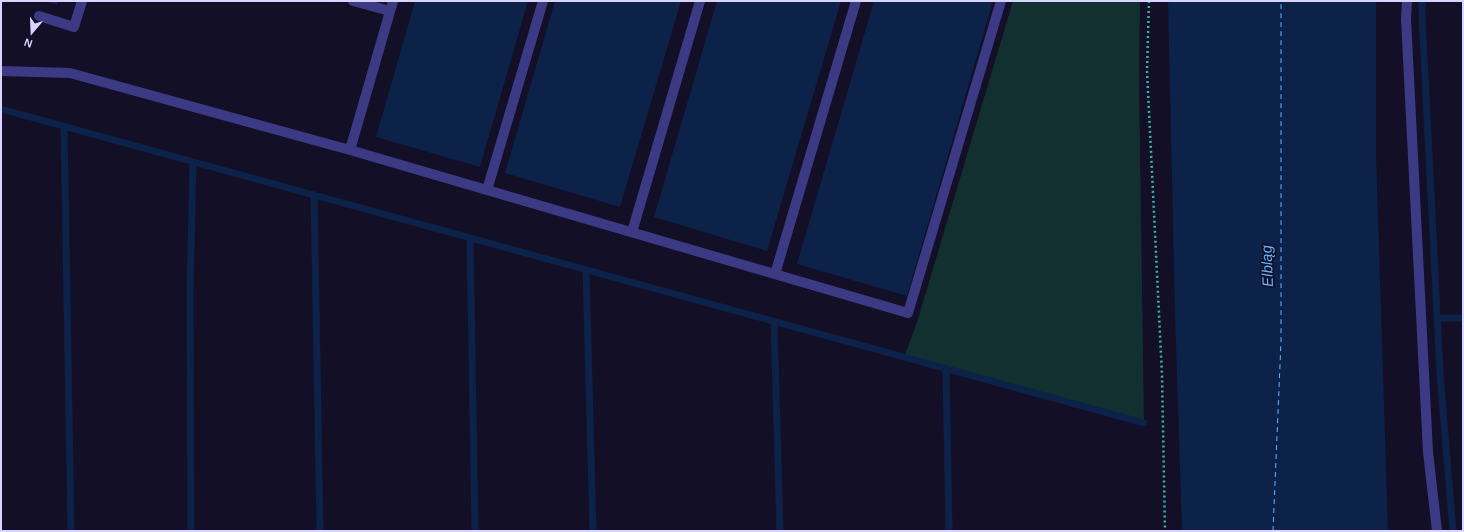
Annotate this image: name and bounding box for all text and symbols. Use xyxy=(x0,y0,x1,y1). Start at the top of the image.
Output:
north arrow xyxy=(12,12,52,52)
text: N xyxy=(22,36,34,50)
water label: Elbląg xyxy=(1258,245,1278,287)

